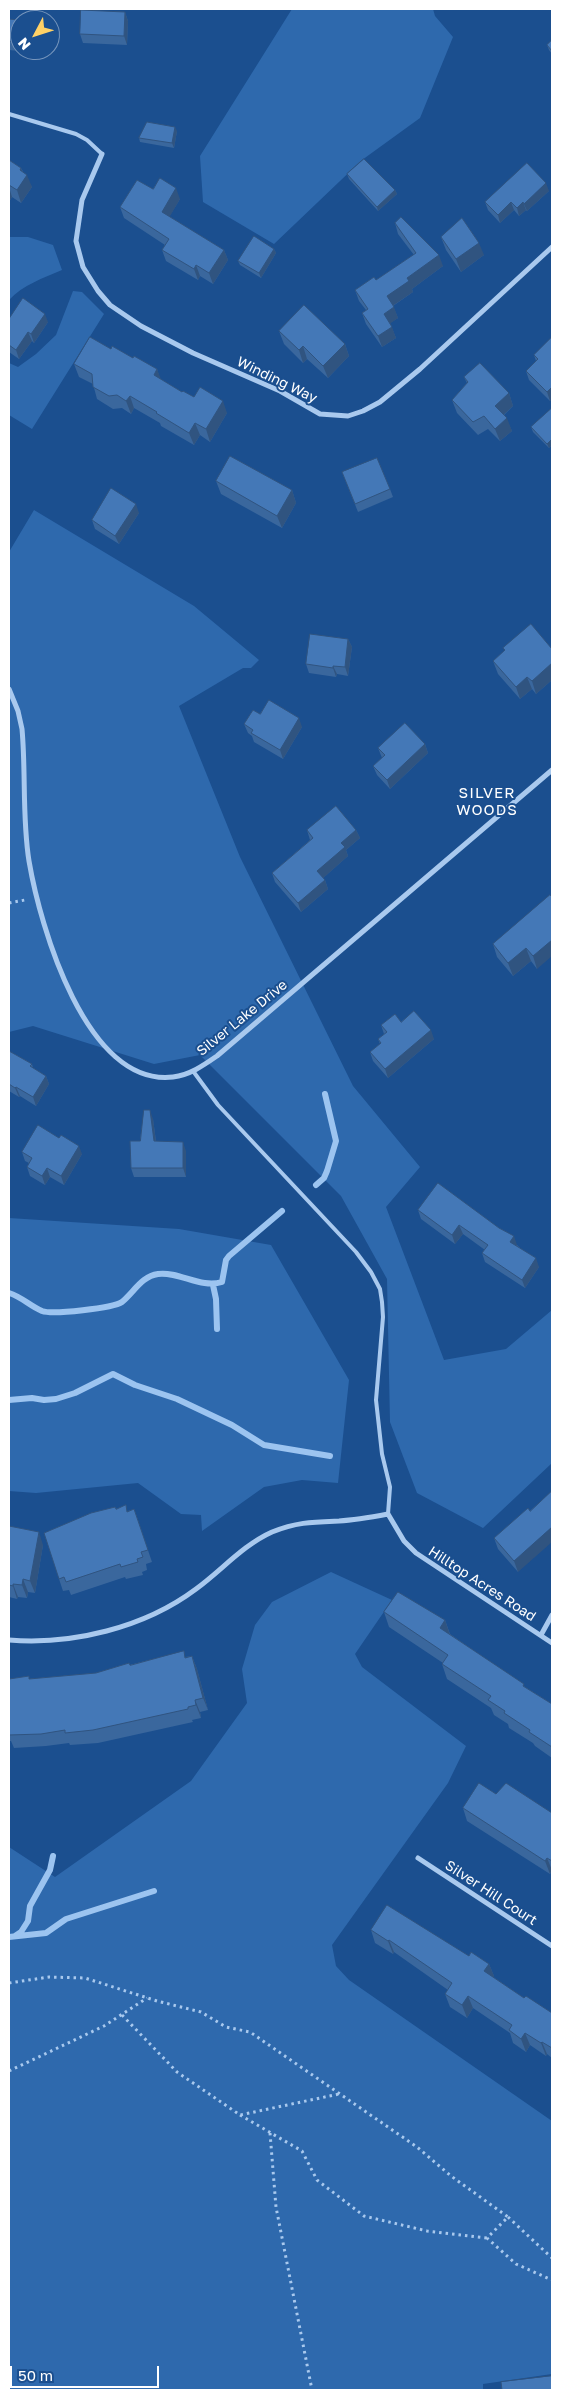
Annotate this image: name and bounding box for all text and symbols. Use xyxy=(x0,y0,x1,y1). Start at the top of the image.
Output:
north arrow xyxy=(10,10,60,60)
text: N xyxy=(14,35,34,54)
street label: Winding Way xyxy=(234,353,320,407)
district label: SILVER WOODS xyxy=(456,784,518,819)
street label: Silver Lake Drive xyxy=(193,976,291,1060)
street label: Hilltop Acres Road xyxy=(425,1543,539,1625)
street label: Silver Hill Court xyxy=(442,1857,540,1929)
scale bar xyxy=(12,2356,161,2388)
text: 50 m xyxy=(18,2366,53,2384)

